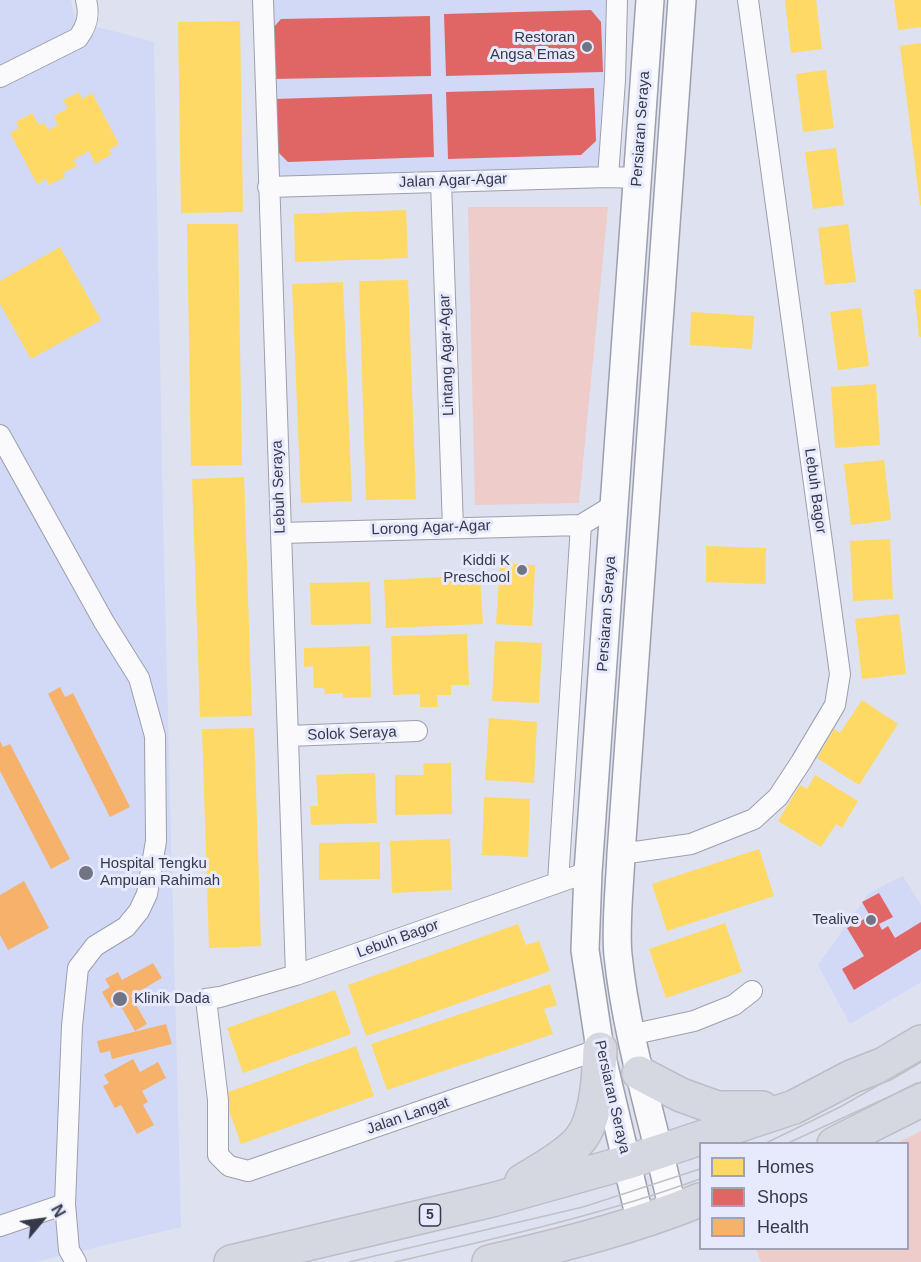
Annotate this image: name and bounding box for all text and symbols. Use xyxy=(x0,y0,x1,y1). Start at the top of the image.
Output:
place label: Restoran Angsa Emas xyxy=(490,29,575,64)
marker: Restoran Angsa Emas xyxy=(580,40,594,54)
street label: Persiaran Seraya xyxy=(628,71,654,187)
street label: Jalan Agar-Agar xyxy=(399,170,507,192)
street label: Lintang Agar-Agar xyxy=(436,294,458,416)
street label: Lebuh Seraya xyxy=(268,440,290,534)
street label: Lebuh Bagor xyxy=(800,447,830,535)
street label: Lorong Agar-Agar xyxy=(371,517,491,539)
place label: Kiddi K Preschool xyxy=(443,552,510,587)
street label: Persiaran Seraya xyxy=(594,556,620,672)
marker: Kiddi K Preschool xyxy=(515,563,529,577)
street label: Solok Seraya xyxy=(307,723,397,745)
place label: Hospital Tengku Ampuan Rahimah xyxy=(100,855,220,890)
marker: Hospital Tengku Ampuan Rahimah xyxy=(77,864,95,882)
place label: Tealive xyxy=(812,911,859,929)
marker: Tealive xyxy=(864,913,878,927)
street label: Lebuh Bagor xyxy=(355,916,441,962)
marker: Klinik Dada xyxy=(111,990,129,1008)
place label: Klinik Dada xyxy=(134,990,210,1008)
street label: Persiaran Seraya xyxy=(590,1039,634,1155)
street label: Jalan Langat xyxy=(364,1094,452,1138)
legend xyxy=(699,1142,909,1250)
text: Homes xyxy=(757,1157,814,1177)
text: Shops xyxy=(757,1187,808,1207)
north arrow xyxy=(12,1190,72,1250)
text: N xyxy=(48,1202,68,1220)
road number: 5 xyxy=(420,1204,440,1226)
text: Health xyxy=(757,1217,809,1237)

